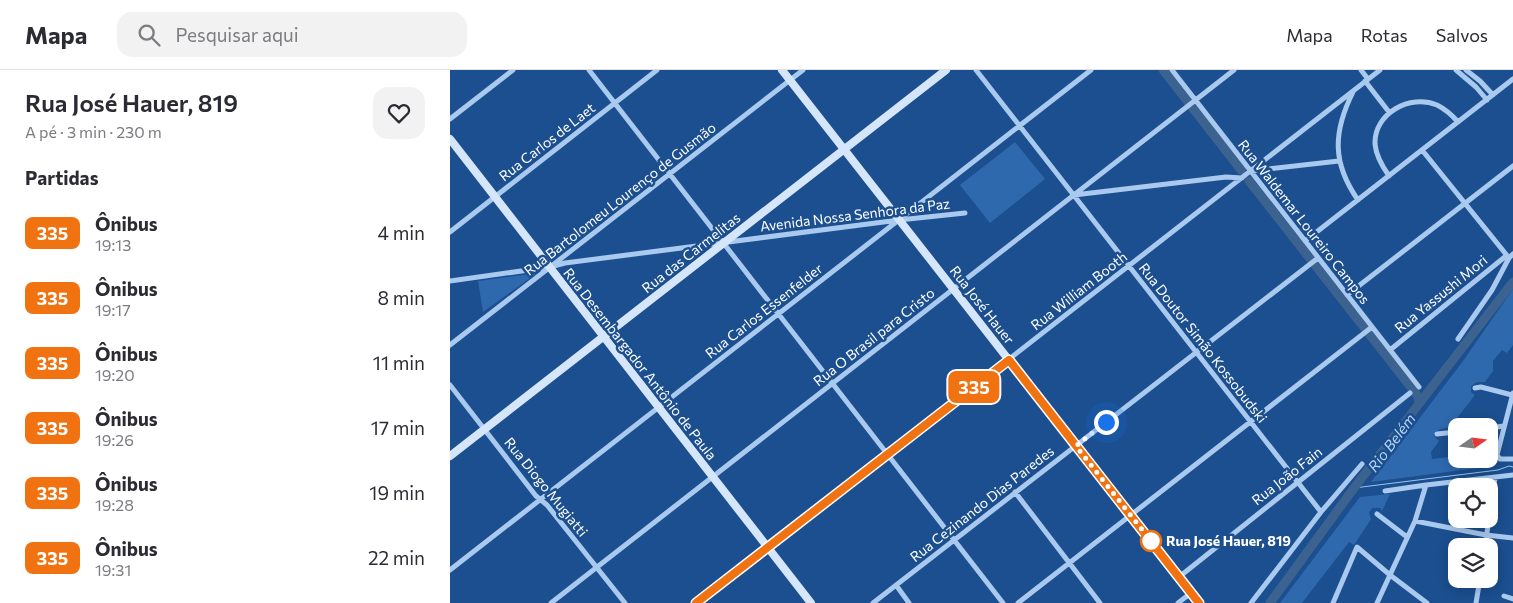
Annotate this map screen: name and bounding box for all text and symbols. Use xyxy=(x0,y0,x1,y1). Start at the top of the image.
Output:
search box xyxy=(117,12,467,57)
text: Mapa xyxy=(25,20,87,49)
icon: search xyxy=(135,21,163,49)
text: Pesquisar aqui xyxy=(175,23,299,46)
text: Mapa xyxy=(1286,24,1333,46)
text: Rotas xyxy=(1361,24,1408,46)
text: Salvos xyxy=(1436,24,1488,46)
button: heart xyxy=(373,87,425,139)
text: Rua José Hauer, 819 xyxy=(25,88,238,117)
street label: Rua Carlos de Laet xyxy=(495,99,598,184)
street label: Rua Bartolomeu Lourenço de Gusmão xyxy=(521,118,719,279)
text: A pé · 3 min · 230 m xyxy=(25,122,162,141)
street label: Rua Waldemar Loureiro Campos xyxy=(1235,136,1374,307)
text: Partidas xyxy=(25,166,98,189)
street label: Avenida Nossa Senhora da Paz xyxy=(759,194,951,235)
street label: Rua das Carmelitas xyxy=(638,209,743,296)
text: Ônibus xyxy=(95,212,158,235)
text: 4 min xyxy=(378,221,425,244)
text: 335 xyxy=(37,222,68,244)
text: 19:13 xyxy=(95,235,131,254)
street label: Rua William Booth xyxy=(1027,248,1130,333)
street label: Rua Yassushi Mori xyxy=(1391,251,1490,336)
street label: Rua Carlos Essenfelder xyxy=(702,259,826,362)
street label: Rua Doutor Simão Kossobudski xyxy=(1136,259,1271,426)
street label: Rua José Hauer xyxy=(947,262,1018,347)
street label: Rua Desembargador Antônio de Paula xyxy=(560,264,721,463)
text: Ônibus xyxy=(95,277,158,300)
street label: Rua O Brasil para Cristo xyxy=(810,284,938,389)
text: 8 min xyxy=(377,286,425,309)
text: 335 xyxy=(37,287,68,309)
text: 19:17 xyxy=(95,300,131,319)
text: Ônibus xyxy=(95,342,158,365)
text: 11 min xyxy=(373,351,425,374)
text: 335 xyxy=(37,352,68,374)
text: 19:20 xyxy=(95,365,135,384)
line badge: 335 xyxy=(945,371,1003,403)
text: 335 xyxy=(958,376,990,398)
text: Ônibus xyxy=(95,407,158,430)
your location xyxy=(1094,410,1119,435)
water label: Rio Belém xyxy=(1364,410,1419,475)
text: 17 min xyxy=(371,416,425,439)
text: 335 xyxy=(37,417,68,439)
north arrow xyxy=(1448,418,1498,468)
map controls xyxy=(1448,418,1498,588)
text: 19:26 xyxy=(95,430,134,449)
street label: Rua Diogo Mugiatti xyxy=(501,434,592,540)
street label: Rua Cezinando Dias Paredes xyxy=(906,442,1057,565)
street label: Rua João Fain xyxy=(1248,443,1325,508)
text: Ônibus xyxy=(95,472,158,495)
button: locate xyxy=(1448,478,1498,528)
text: 19 min xyxy=(369,481,425,504)
text: 335 xyxy=(37,482,68,504)
text: 19:28 xyxy=(95,495,134,514)
marker: Rua José Hauer, 819 xyxy=(1140,530,1162,552)
place label: Rua José Hauer, 819 xyxy=(1166,532,1291,549)
text: Ônibus xyxy=(95,537,158,560)
button: layers xyxy=(1448,538,1498,588)
text: 22 min xyxy=(368,546,425,569)
text: 335 xyxy=(37,547,68,569)
text: 19:31 xyxy=(95,560,131,579)

